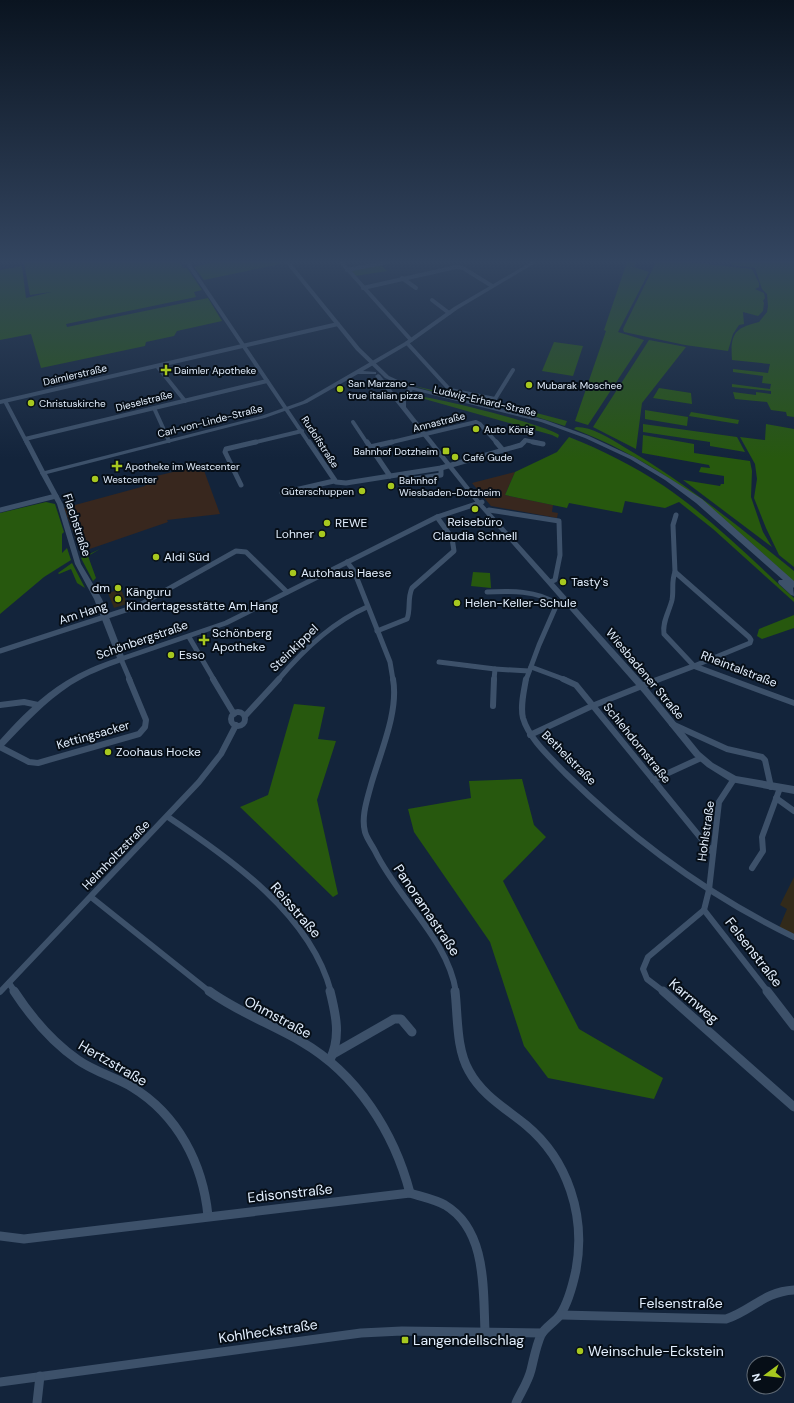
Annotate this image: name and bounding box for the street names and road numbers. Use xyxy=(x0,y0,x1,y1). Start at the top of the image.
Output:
street label: Daimlerstraße xyxy=(42,361,109,389)
street label: Ludwig-Erhard-Straße xyxy=(432,383,538,419)
street label: Dieselstraße xyxy=(114,388,174,414)
street label: Carl-von-Linde-Straße xyxy=(156,402,264,440)
street label: Annastraße xyxy=(411,409,467,435)
street label: Rudolfstraße xyxy=(298,414,342,471)
street label: Flachstraße xyxy=(59,491,95,559)
street label: Am Hang xyxy=(57,598,110,628)
street label: Schönbergstraße xyxy=(94,617,190,663)
street label: Steinkippel xyxy=(266,621,322,675)
street label: Wiesbadener Straße xyxy=(602,625,688,723)
street label: Rheintalstraße xyxy=(699,647,780,691)
street label: Schlehdornstraße xyxy=(600,699,675,787)
street label: Kettingsacker xyxy=(55,717,132,753)
street label: Bethelstraße xyxy=(538,727,600,789)
street label: Hohlstraße xyxy=(694,800,718,862)
street label: Helmholtzstraße xyxy=(79,816,154,893)
street label: Panoramastraße xyxy=(390,861,464,959)
street label: Reisstraße xyxy=(267,878,325,942)
street label: Felsenstraße xyxy=(721,914,787,990)
street label: Karrnweg xyxy=(665,975,723,1028)
street label: Ohmstraße xyxy=(241,992,315,1042)
street label: Hertzstraße xyxy=(75,1036,151,1090)
street label: Edisonstraße xyxy=(247,1180,333,1206)
street label: Felsenstraße xyxy=(639,1294,723,1312)
street label: Kohlheckstraße xyxy=(217,1315,319,1347)

